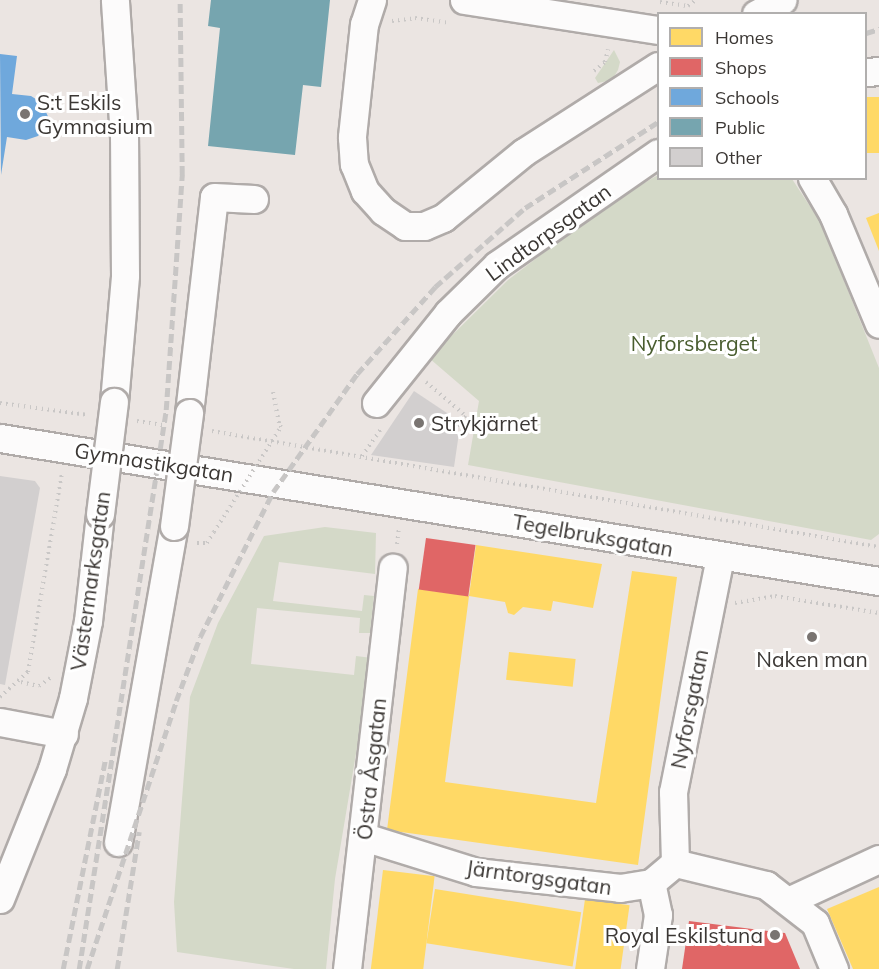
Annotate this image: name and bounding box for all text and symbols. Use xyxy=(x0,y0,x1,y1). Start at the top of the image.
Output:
legend xyxy=(657,12,867,180)
text: Homes xyxy=(715,26,774,49)
text: Shops xyxy=(715,56,767,79)
text: Schools xyxy=(715,86,779,109)
place label: S:t Eskils Gymnasium xyxy=(37,89,153,139)
marker: S:t Eskils Gymnasium xyxy=(18,107,32,121)
text: Public xyxy=(715,116,765,139)
text: Other xyxy=(715,146,762,169)
street label: Lindtorpsgatan xyxy=(480,178,616,286)
park label: Nyforsberget xyxy=(631,330,757,356)
place label: Strykjärnet xyxy=(431,410,538,436)
marker: Strykjärnet xyxy=(412,416,426,430)
street label: Gymnastikgatan xyxy=(73,437,235,487)
street label: Västermarksgatan xyxy=(65,490,115,672)
street label: Tegelbruksgatan xyxy=(511,508,675,562)
marker: Naken man xyxy=(805,630,819,644)
place label: Naken man xyxy=(756,646,868,672)
street label: Nyforsgatan xyxy=(665,647,713,771)
street label: Östra Åsgatan xyxy=(351,697,391,841)
street label: Järntorgsgatan xyxy=(465,854,613,900)
place label: Royal Eskilstuna xyxy=(605,922,763,948)
marker: Royal Eskilstuna xyxy=(768,928,782,942)

